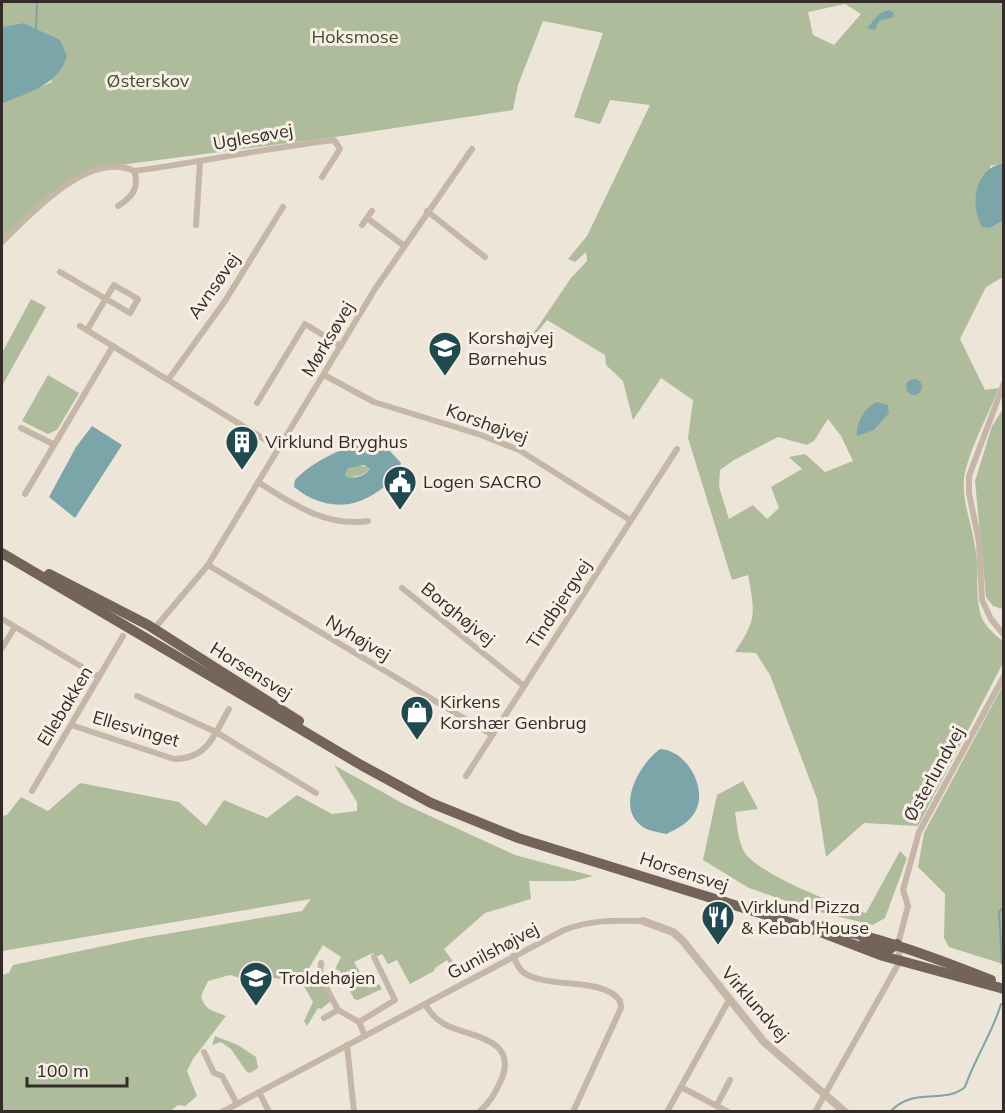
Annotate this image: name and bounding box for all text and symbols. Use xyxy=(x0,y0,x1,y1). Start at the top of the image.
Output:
park label: Hoksmose xyxy=(312,25,398,48)
park label: Østerskov xyxy=(107,69,190,92)
street label: Uglesøvej xyxy=(211,118,295,155)
street label: Avnsøvej xyxy=(183,248,245,323)
street label: Mørksøvej xyxy=(296,297,359,381)
place label: Korshøjvej Børnehus xyxy=(468,326,553,370)
school or university icon: Korshøjvej Børnehus xyxy=(427,330,463,377)
street label: Korshøjvej xyxy=(443,398,531,449)
building icon: Virklund Bryghus xyxy=(224,424,260,471)
place label: Virklund Bryghus xyxy=(265,430,408,453)
public building icon: Logen SACRO xyxy=(382,464,418,511)
place label: Logen SACRO xyxy=(423,470,542,493)
street label: Tindbjergvej xyxy=(521,555,596,653)
street label: Borghøjvej xyxy=(417,577,500,650)
street label: Nyhøjvej xyxy=(322,609,395,666)
street label: Horsensvej xyxy=(206,636,296,705)
street label: Ellebakken xyxy=(32,662,97,750)
place label: Kirkens Korshær Genbrug xyxy=(440,690,587,734)
shop icon: Kirkens Korshær Genbrug xyxy=(399,694,435,741)
street label: Ellesvinget xyxy=(90,705,182,752)
street label: Østerlundvej xyxy=(898,722,969,825)
street label: Horsensvej xyxy=(637,846,731,897)
place label: Virklund Pizza & Kebab House xyxy=(741,895,869,939)
restaurant icon: Virklund Pizza & Kebab House xyxy=(700,899,736,946)
street label: Gunilshøjvej xyxy=(443,917,542,984)
school or university icon: Troldehøjen xyxy=(238,960,274,1007)
street label: Virklundvej xyxy=(716,961,794,1046)
place label: Troldehøjen xyxy=(279,966,376,989)
scale bar xyxy=(27,1050,128,1088)
text: 100 m xyxy=(36,1059,89,1082)

